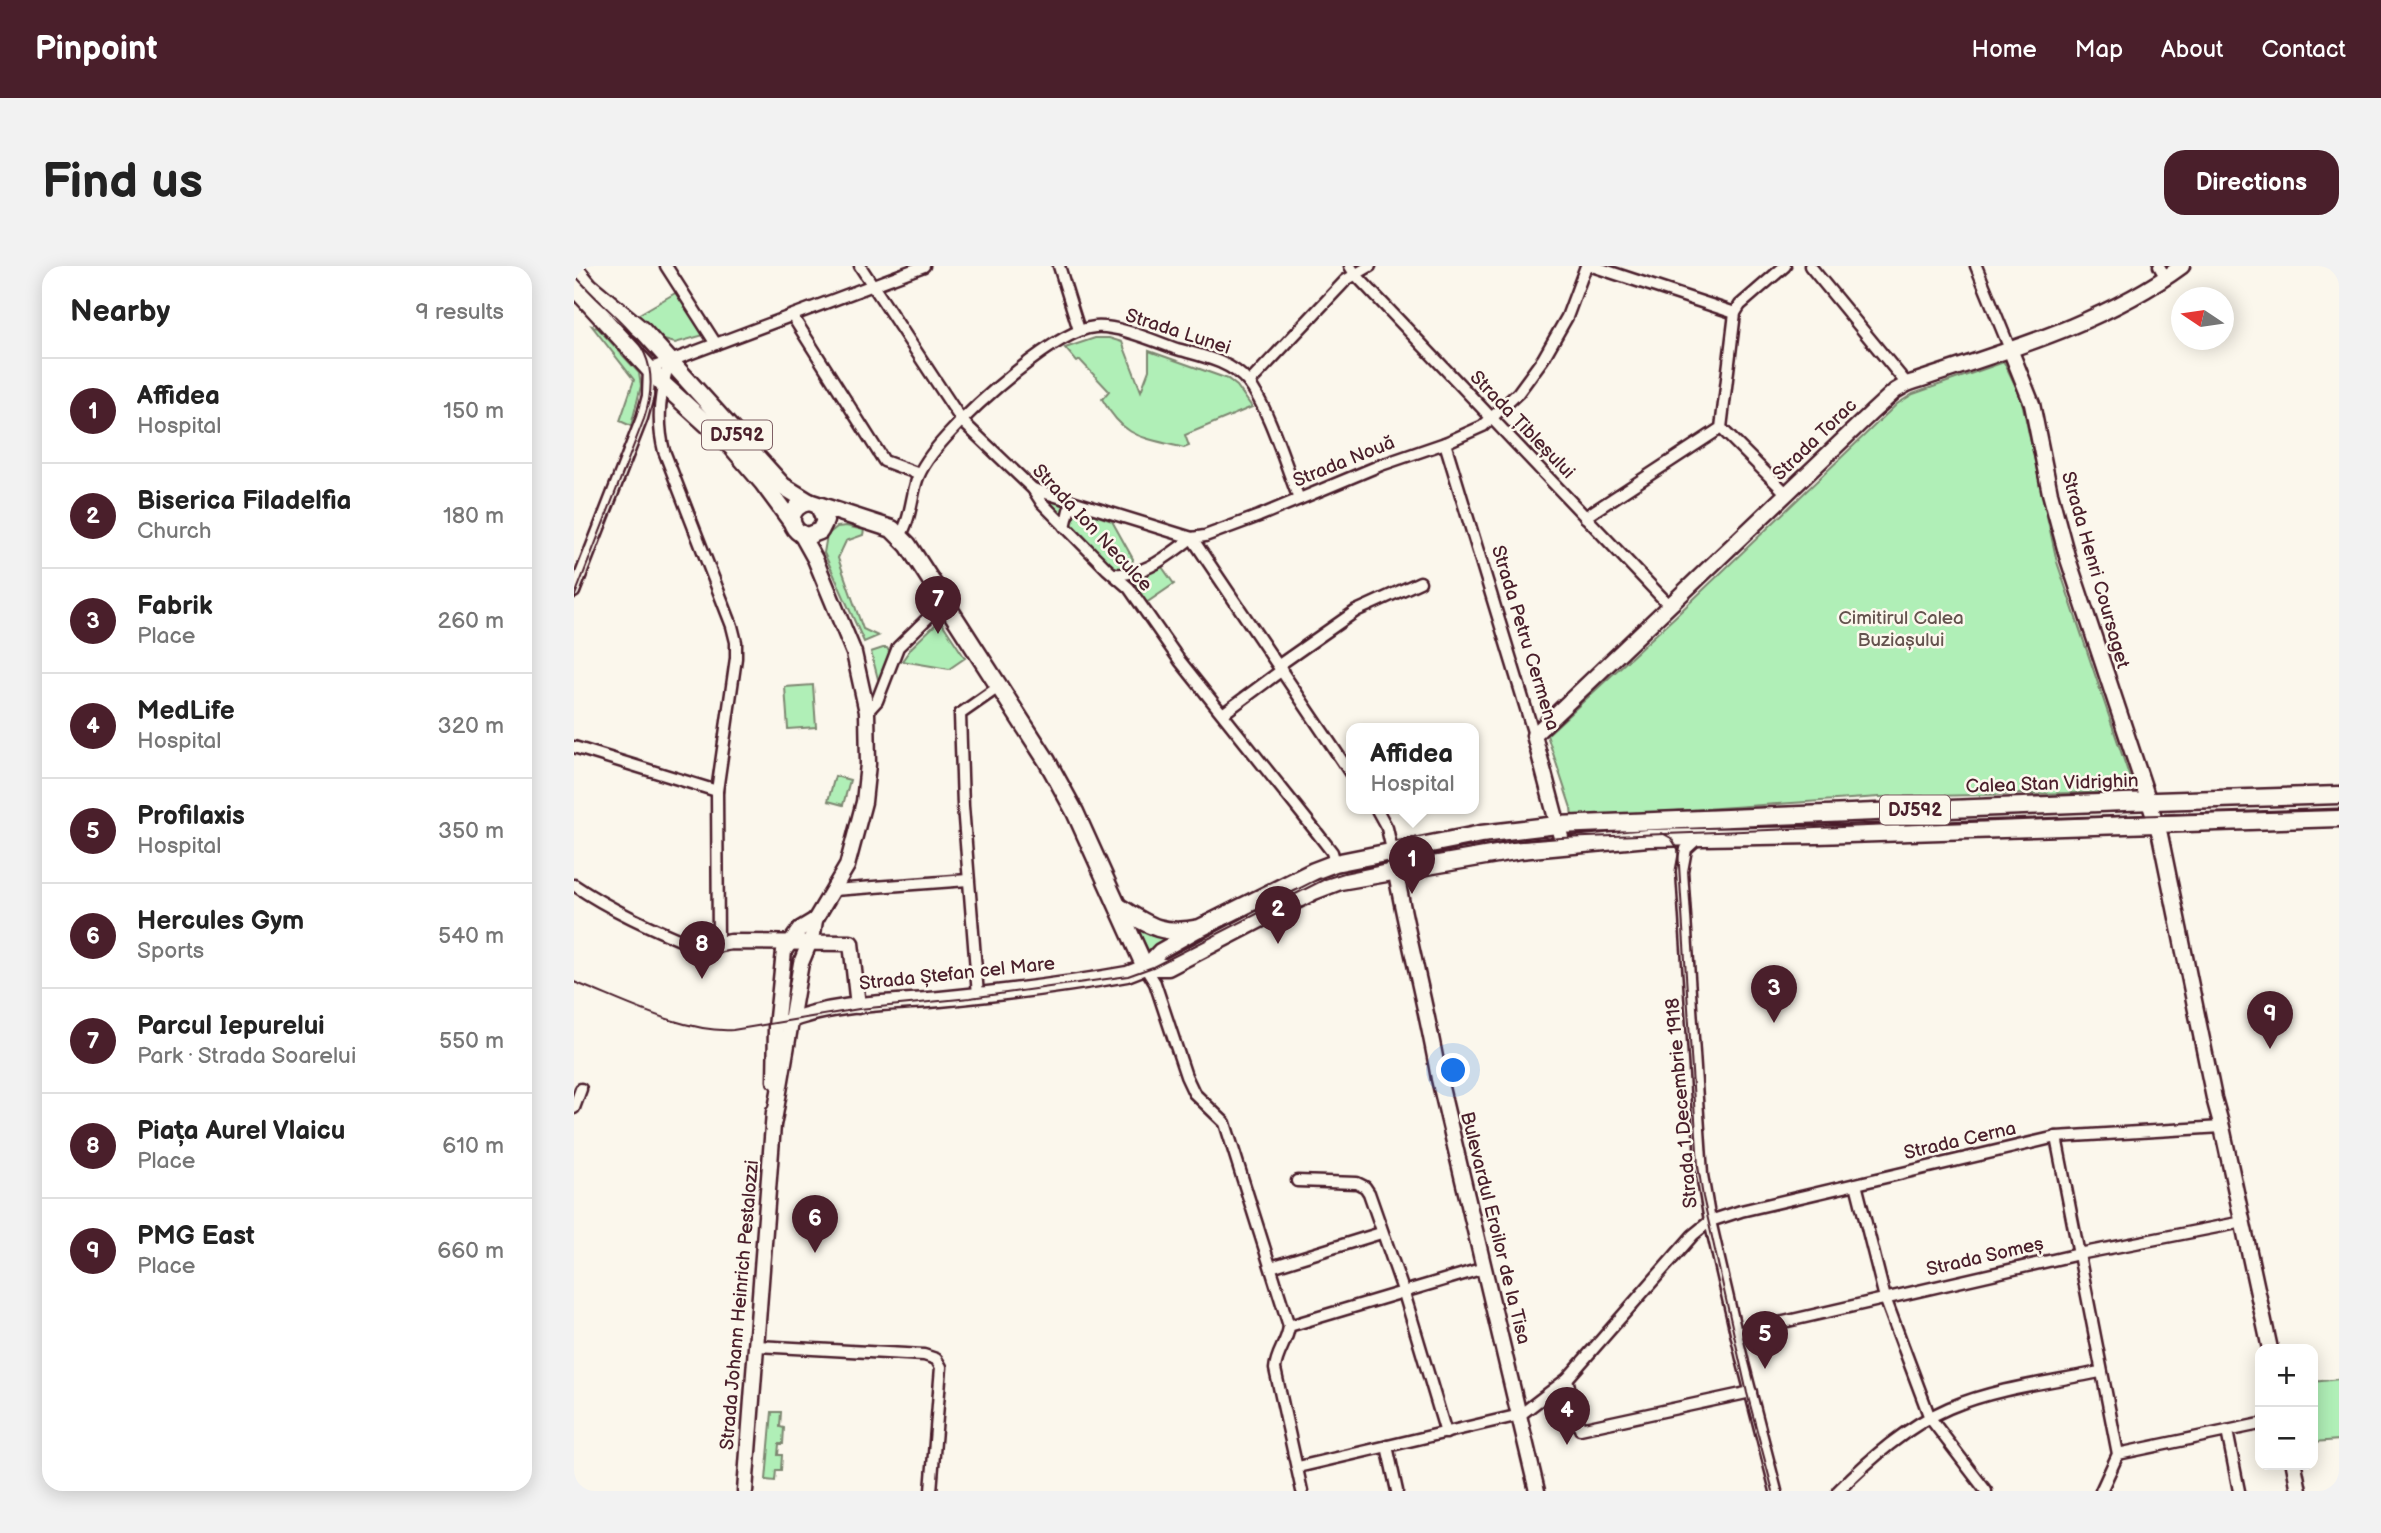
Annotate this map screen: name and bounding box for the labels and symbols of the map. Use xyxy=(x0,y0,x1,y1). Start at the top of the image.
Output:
north arrow xyxy=(2171,287,2234,350)
street label: Strada Lunei xyxy=(1122,304,1234,360)
street label: Strada Țibleșului xyxy=(1465,366,1579,484)
street label: Strada Torac xyxy=(1768,394,1862,486)
road number: DJ592 xyxy=(702,420,772,450)
street label: Strada Nouă xyxy=(1290,431,1398,493)
street label: Strada Ion Neculce xyxy=(1027,460,1157,596)
street label: Strada Henri Coursaget xyxy=(2056,469,2134,671)
street label: Strada Petru Cermena xyxy=(1486,543,1564,733)
pin: 7 xyxy=(915,576,961,634)
park label: Cimitirul Calea Buziașului xyxy=(1838,607,1964,652)
street label: Calea Stan Vidrighin xyxy=(1965,769,2139,799)
road number: DJ592 xyxy=(1880,796,1950,824)
pin: 1 xyxy=(1389,836,1435,894)
pin: 2 xyxy=(1255,886,1301,944)
pin: 8 xyxy=(679,921,725,979)
street label: Strada Ștefan cel Mare xyxy=(858,952,1056,996)
pin: 3 xyxy=(1751,965,1797,1023)
pin: 9 xyxy=(2247,991,2293,1049)
street label: Strada 1 Decembrie 1918 xyxy=(1661,997,1703,1209)
your location xyxy=(1436,1053,1470,1087)
street label: Bulevardul Eroilor de la Tisa xyxy=(1455,1109,1535,1347)
street label: Strada Cerna xyxy=(1902,1117,2018,1165)
street label: Strada Johann Heinrich Pestalozzi xyxy=(716,1159,764,1451)
pin: 6 xyxy=(792,1195,838,1253)
street label: Strada Someș xyxy=(1924,1232,2046,1282)
pin: 5 xyxy=(1742,1311,1788,1369)
pin: 4 xyxy=(1544,1387,1590,1445)

